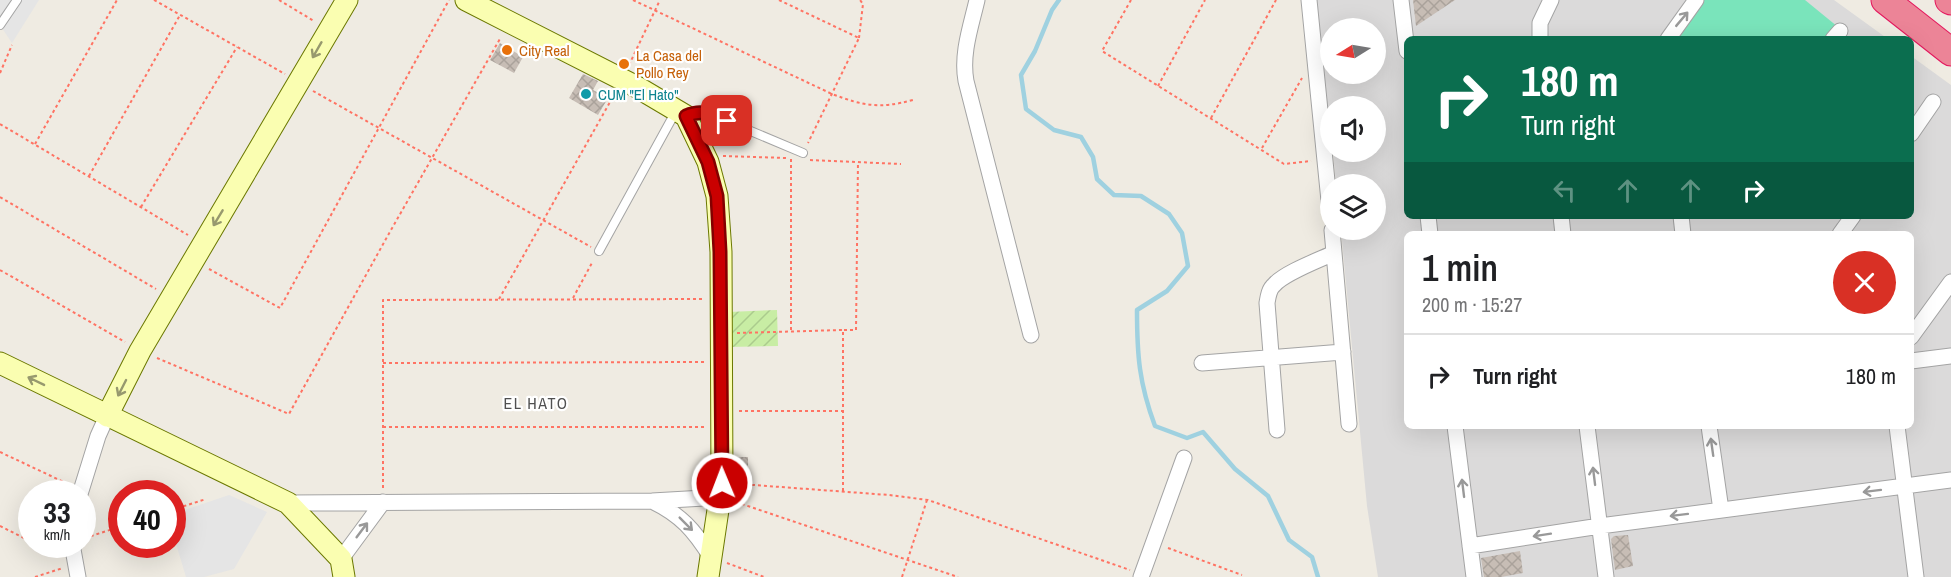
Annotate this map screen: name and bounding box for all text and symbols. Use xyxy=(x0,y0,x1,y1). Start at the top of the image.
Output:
one-way arrow xyxy=(1675,12,1689,27)
north arrow xyxy=(1320,18,1386,84)
map controls xyxy=(1320,18,1386,240)
place label: City Real xyxy=(519,40,570,61)
one-way arrow xyxy=(311,41,323,58)
marker: City Real xyxy=(500,43,514,57)
place label: La Casa del Pollo Rey xyxy=(636,45,702,83)
text: 180 m xyxy=(1521,53,1619,109)
marker: La Casa del Pollo Rey xyxy=(617,57,631,71)
icon: right xyxy=(1422,60,1500,138)
place label: CUM "El Hato" xyxy=(598,84,679,105)
marker: CUM "El Hato" xyxy=(579,87,593,101)
pin xyxy=(701,95,752,146)
button: sound xyxy=(1320,96,1386,162)
icon: arrive xyxy=(710,104,743,137)
text: Turn right xyxy=(1521,107,1615,143)
button: layers xyxy=(1320,174,1386,240)
icon: left xyxy=(1548,174,1581,207)
icon: ahead xyxy=(1611,174,1644,207)
icon: ahead xyxy=(1674,174,1707,207)
icon: right xyxy=(1737,174,1770,207)
one-way arrow xyxy=(212,209,224,226)
text: 1 min xyxy=(1422,244,1498,292)
button: close xyxy=(1833,251,1896,314)
text: 200 m · 15:27 xyxy=(1422,291,1522,318)
icon: right xyxy=(1422,360,1455,393)
text: Turn right xyxy=(1473,361,1557,391)
text: 180 m xyxy=(1846,361,1896,391)
one-way arrow xyxy=(27,374,45,386)
one-way arrow xyxy=(115,378,127,396)
district label: EL HATO xyxy=(504,392,568,414)
one-way arrow xyxy=(1707,438,1718,458)
position arrow xyxy=(690,451,754,515)
one-way arrow xyxy=(1588,466,1599,486)
one-way arrow xyxy=(1457,479,1468,499)
speed limit sign: 40 xyxy=(108,480,186,558)
one-way arrow xyxy=(1863,485,1883,496)
text: 33 xyxy=(43,492,71,532)
one-way arrow xyxy=(1669,510,1689,521)
one-way arrow xyxy=(678,517,693,532)
one-way arrow xyxy=(356,523,369,539)
text: km/h xyxy=(44,524,70,545)
one-way arrow xyxy=(1533,530,1553,541)

